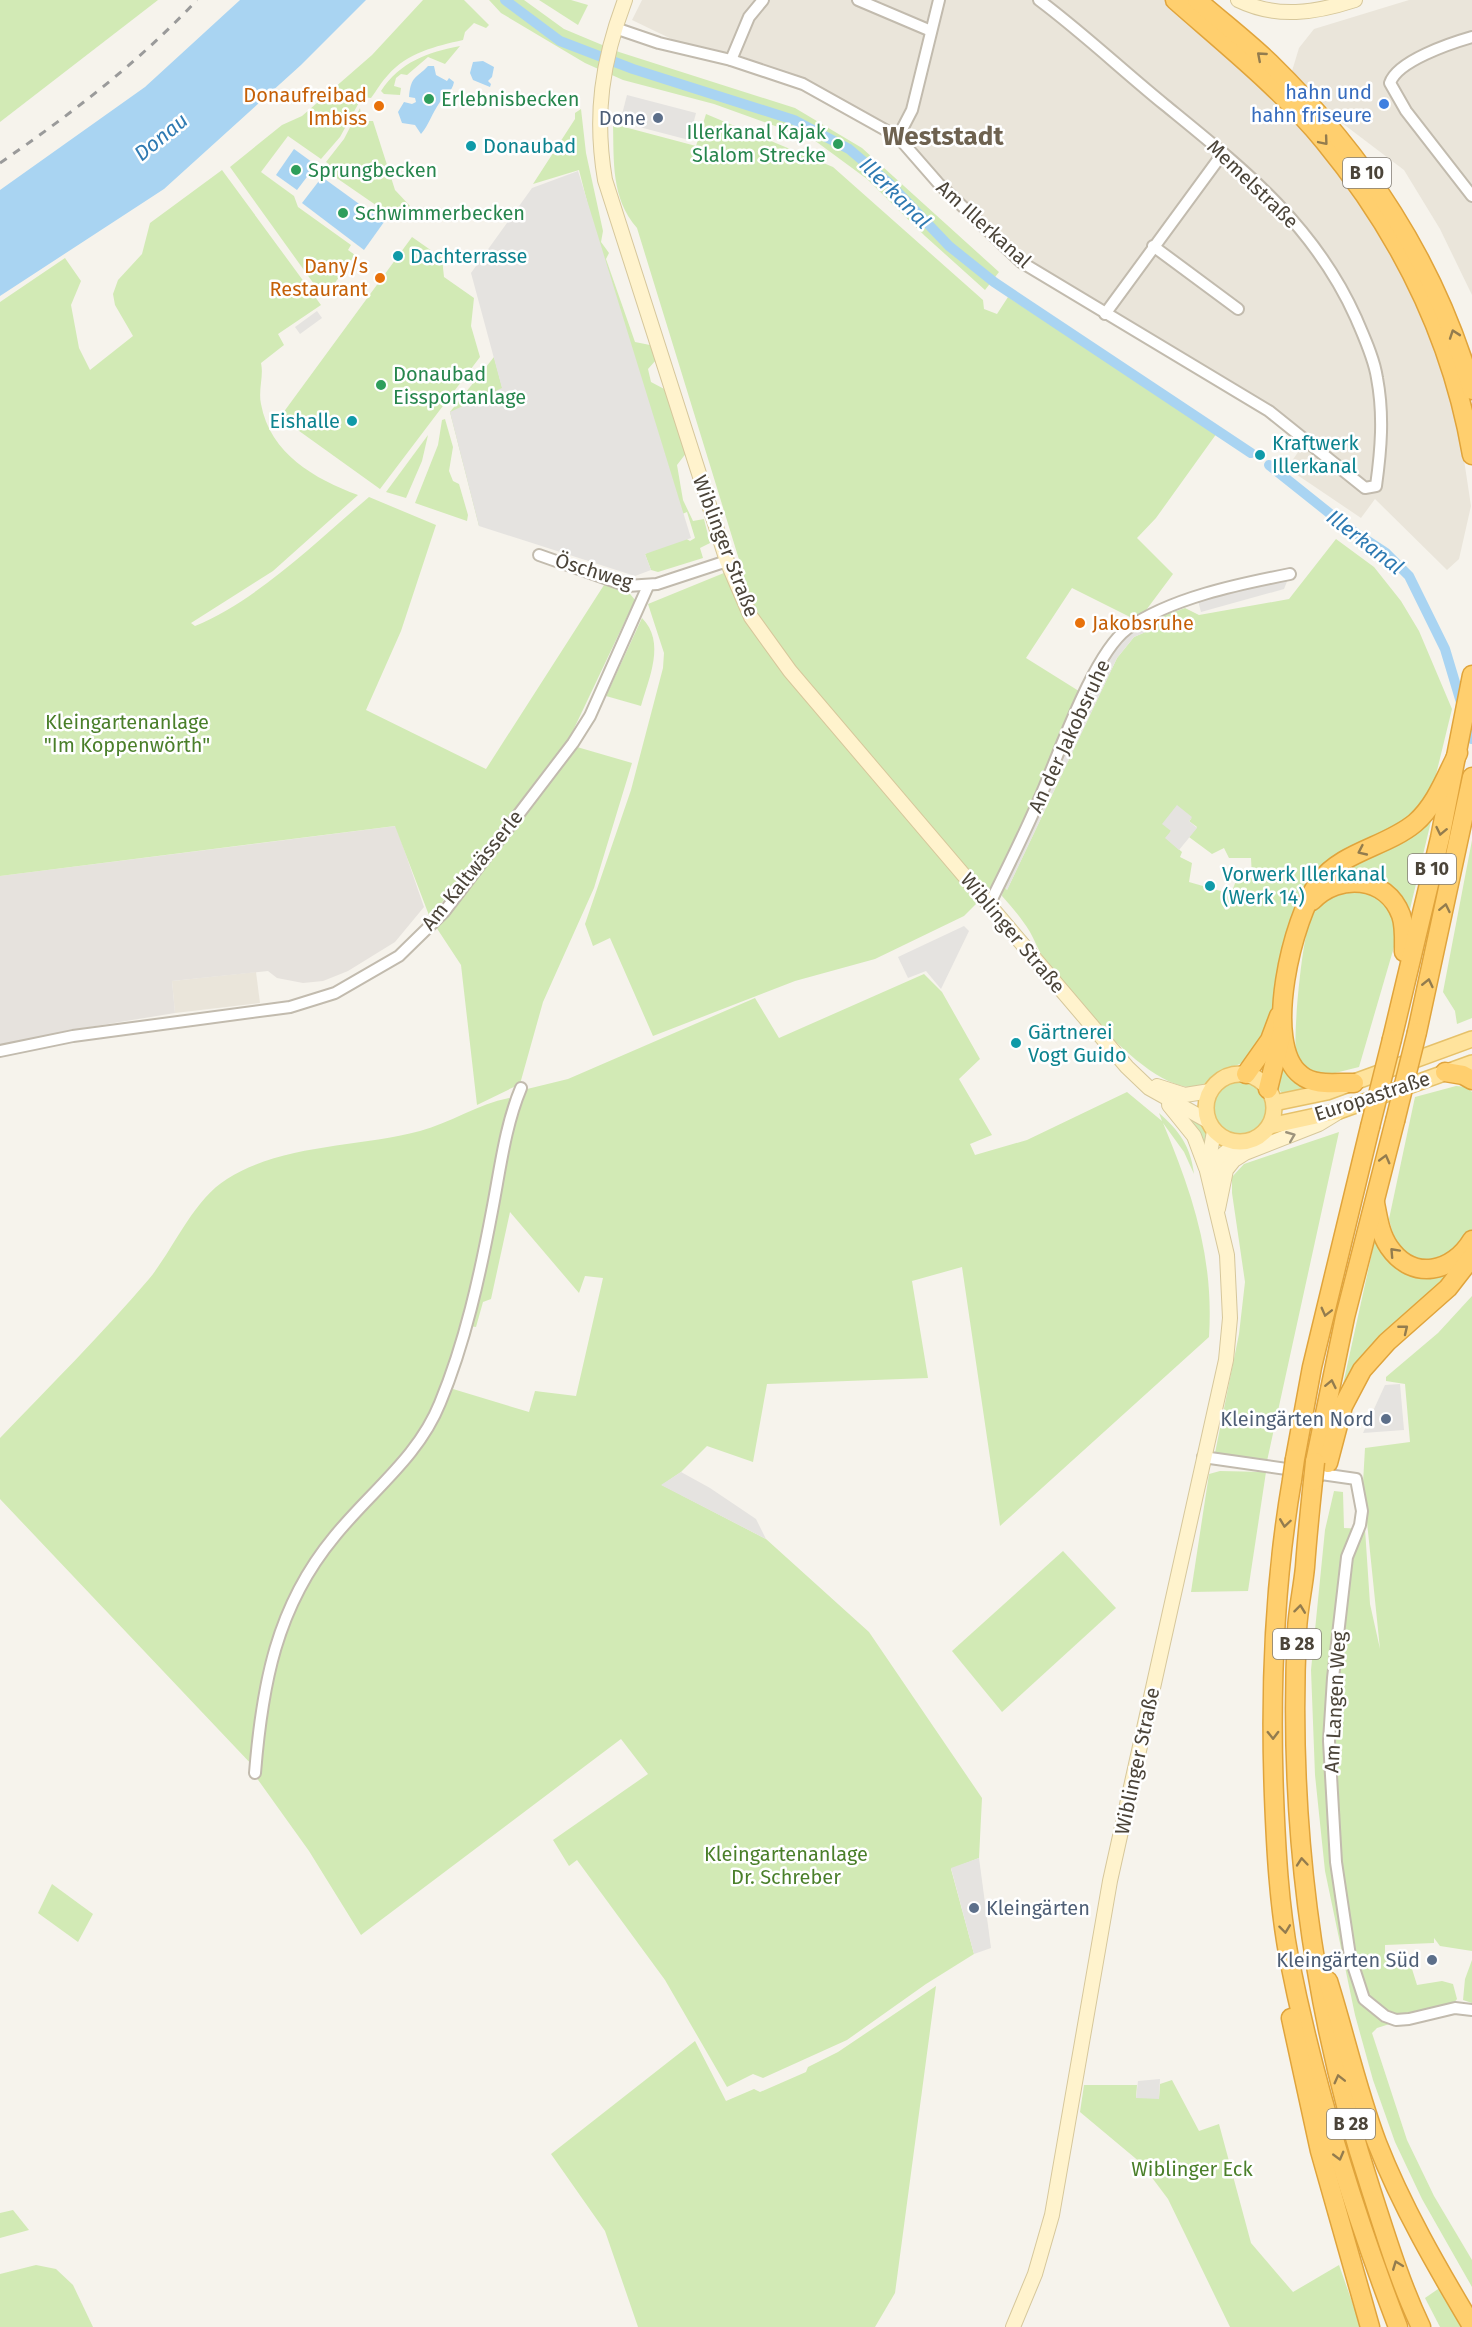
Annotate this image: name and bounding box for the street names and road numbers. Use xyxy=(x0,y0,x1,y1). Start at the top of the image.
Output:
street label: Memelstraße xyxy=(1202,135,1304,233)
road number: B 10 xyxy=(1343,158,1391,188)
street label: Am Illerkanal xyxy=(932,175,1036,273)
street label: Wiblinger Straße xyxy=(688,472,764,620)
street label: Öschweg xyxy=(552,548,636,594)
street label: An der Jakobsruhe xyxy=(1023,656,1115,816)
street label: Am Kaltwässerle xyxy=(416,805,528,935)
road number: B 10 xyxy=(1408,854,1456,884)
street label: Wiblinger Straße xyxy=(956,868,1070,998)
street label: Europastraße xyxy=(1311,1066,1433,1126)
road number: B 28 xyxy=(1273,1629,1321,1659)
street label: Am Langen Weg xyxy=(1319,1630,1351,1773)
street label: Wiblinger Straße xyxy=(1110,1685,1164,1837)
road number: B 28 xyxy=(1327,2109,1375,2139)

